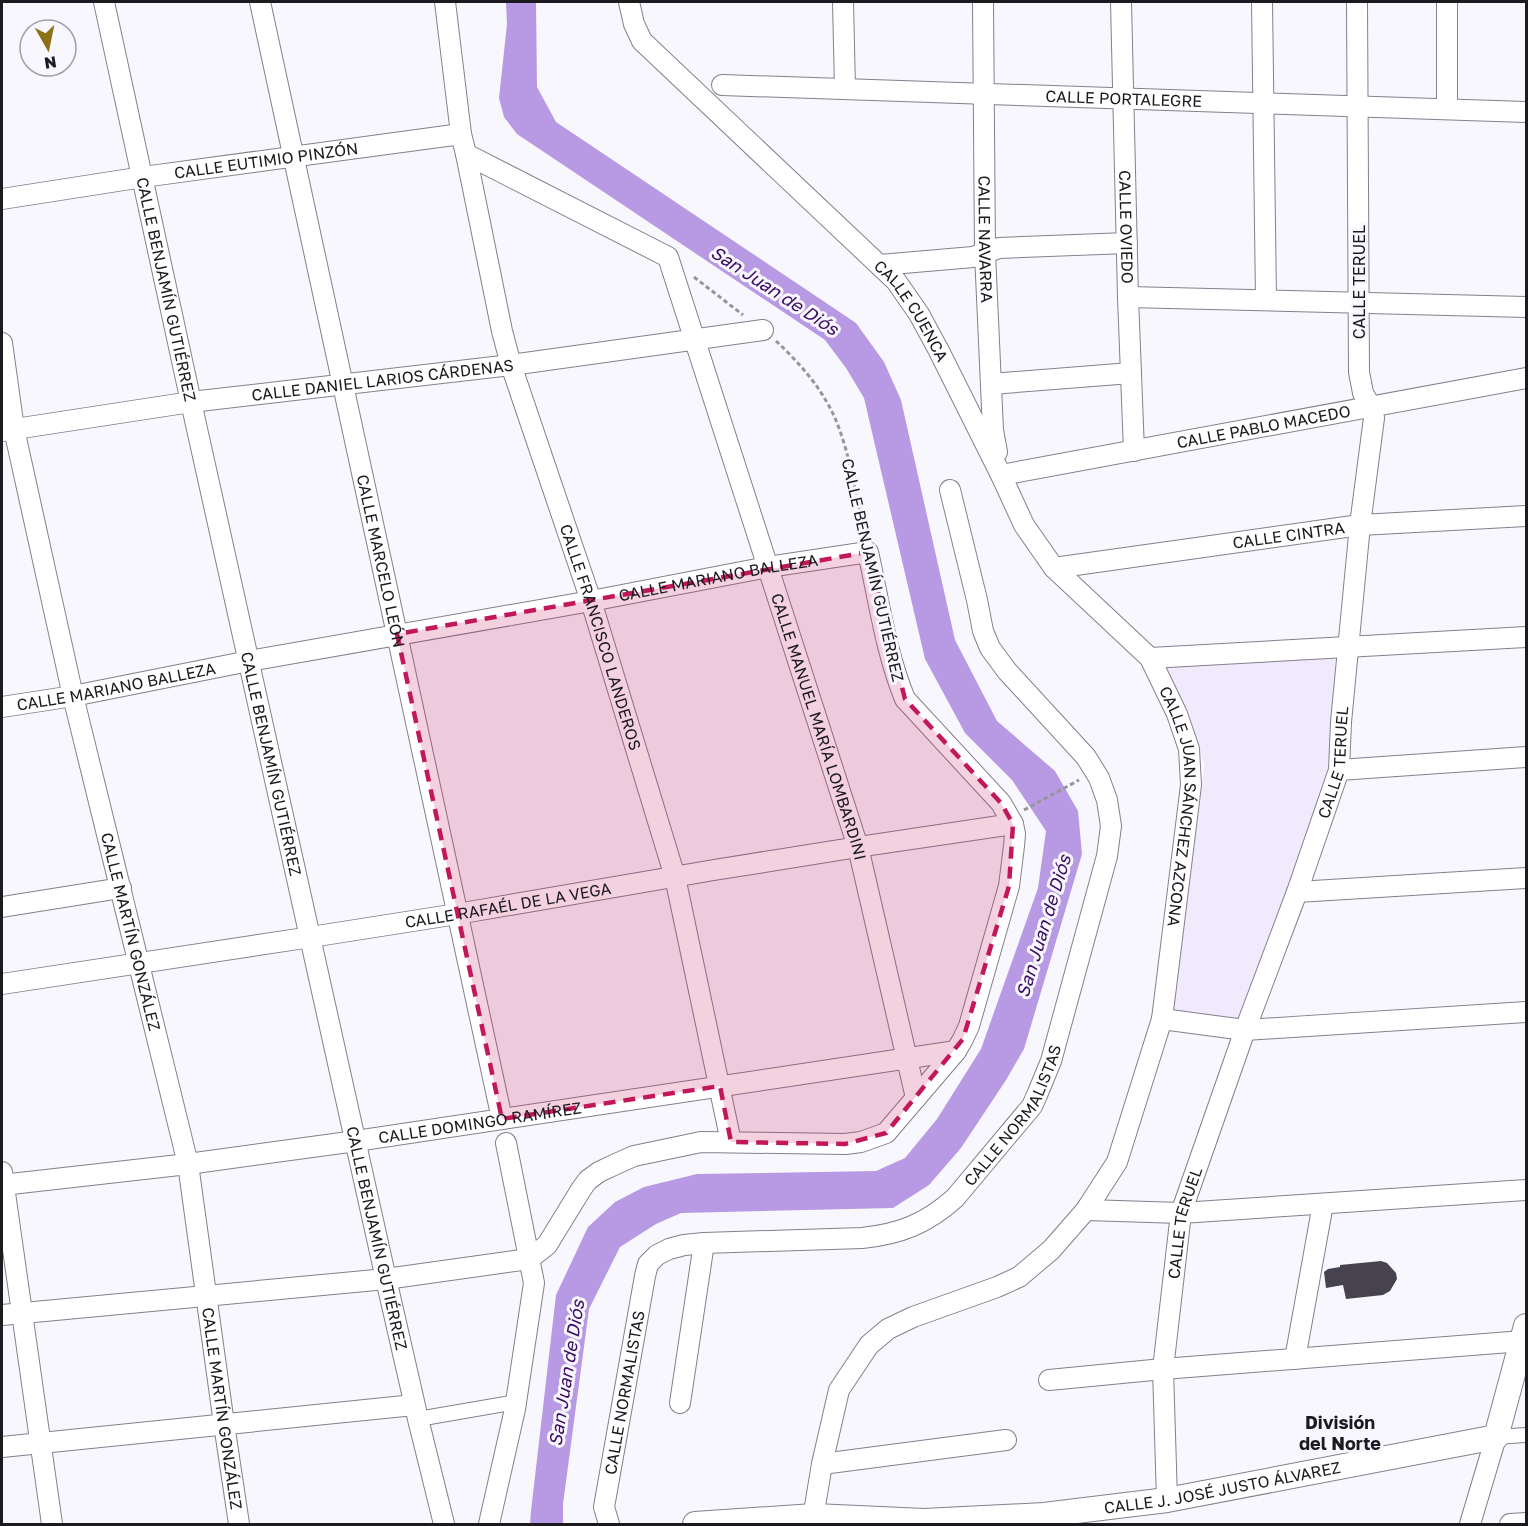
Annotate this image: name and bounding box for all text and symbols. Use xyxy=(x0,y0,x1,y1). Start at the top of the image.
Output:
north arrow xyxy=(18,18,78,78)
text: N xyxy=(43,52,58,74)
street label: CALLE PORTALEGRE xyxy=(1045,86,1202,111)
street label: CALLE EUTIMIO PINZÓN xyxy=(173,138,359,183)
street label: CALLE OVIEDO xyxy=(1115,170,1138,284)
street label: CALLE BENJAMÍN GUTIÉRREZ xyxy=(132,175,201,403)
street label: CALLE NAVARRA xyxy=(974,175,997,303)
street label: CALLE TERUEL xyxy=(1349,225,1369,339)
water label: San Juan de Diós xyxy=(707,241,844,340)
street label: CALLE CUENCA xyxy=(870,256,953,365)
street label: CALLE DANIEL LARIOS CÁRDENAS xyxy=(250,355,515,405)
street label: CALLE PABLO MACEDO xyxy=(1175,401,1352,452)
street label: CALLE BENJAMÍN GUTIÉRREZ xyxy=(838,456,908,684)
street label: CALLE MARCELO LEÓN xyxy=(353,473,410,649)
street label: CALLE CINTRA xyxy=(1231,517,1346,553)
street label: CALLE FRANCISCO LANDEROS xyxy=(556,521,646,753)
street label: CALLE MARIANO BALLEZA xyxy=(617,550,819,605)
street label: CALLE MANUEL MARÍA LOMBARDINI xyxy=(767,591,871,862)
street label: CALLE BENJAMÍN GUTIÉRREZ xyxy=(237,650,306,878)
street label: CALLE MARIANO BALLEZA xyxy=(15,658,218,715)
street label: CALLE JUAN SÁNCHEZ AZCONA xyxy=(1155,683,1201,928)
street label: CALLE TERUEL xyxy=(1313,705,1352,821)
street label: CALLE MARTÍN GONZÁLEZ xyxy=(97,830,165,1033)
water label: San Juan de Diós xyxy=(1011,851,1076,1000)
street label: CALLE RAFAÉL DE LA VEGA xyxy=(403,878,613,932)
street label: CALLE NORMALISTAS xyxy=(960,1042,1065,1190)
street label: CALLE DOMINGO RAMÍREZ xyxy=(377,1097,583,1148)
street label: CALLE BENJAMÍN GUTIÉRREZ xyxy=(342,1124,412,1352)
street label: CALLE TERUEL xyxy=(1163,1164,1206,1280)
water label: San Juan de Diós xyxy=(544,1297,589,1448)
street label: CALLE MARTÍN GONZÁLEZ xyxy=(198,1306,247,1511)
street label: CALLE NORMALISTAS xyxy=(600,1309,649,1476)
district label: División del Norte xyxy=(1299,1411,1381,1454)
street label: CALLE J. JOSÉ JUSTO ÁLVAREZ xyxy=(1103,1457,1342,1518)

